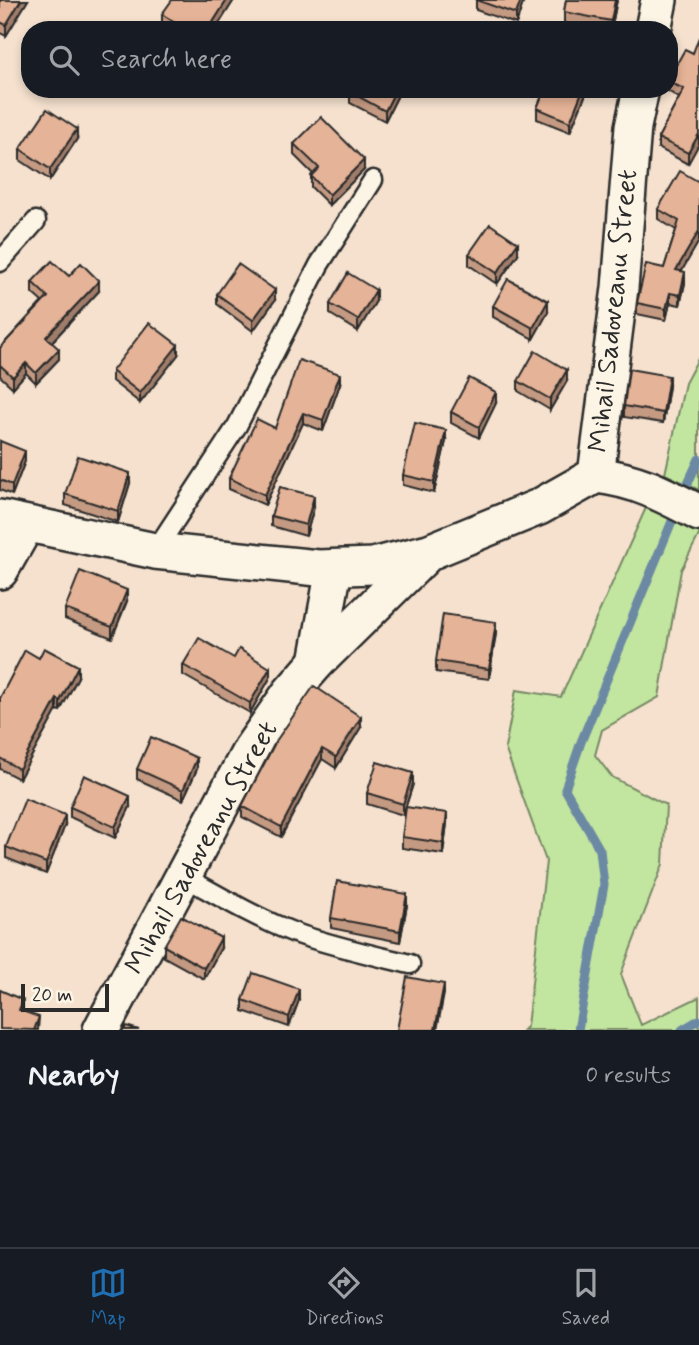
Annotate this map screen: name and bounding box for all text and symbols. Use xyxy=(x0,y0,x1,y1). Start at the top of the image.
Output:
search box xyxy=(21,21,678,98)
icon: search xyxy=(45,41,83,79)
text: Search here xyxy=(101,43,232,77)
street label: Mihail Sadoveanu Street xyxy=(581,168,647,454)
street label: Mihail Sadoveanu Street xyxy=(117,715,287,981)
scale bar xyxy=(21,981,108,1013)
text: 20 m xyxy=(32,983,72,1008)
text: Nearby xyxy=(28,1056,119,1095)
text: 0 results xyxy=(585,1061,671,1091)
tab: Map xyxy=(89,1264,127,1331)
tab: Directions xyxy=(305,1264,384,1331)
tab: Saved xyxy=(562,1264,610,1331)

